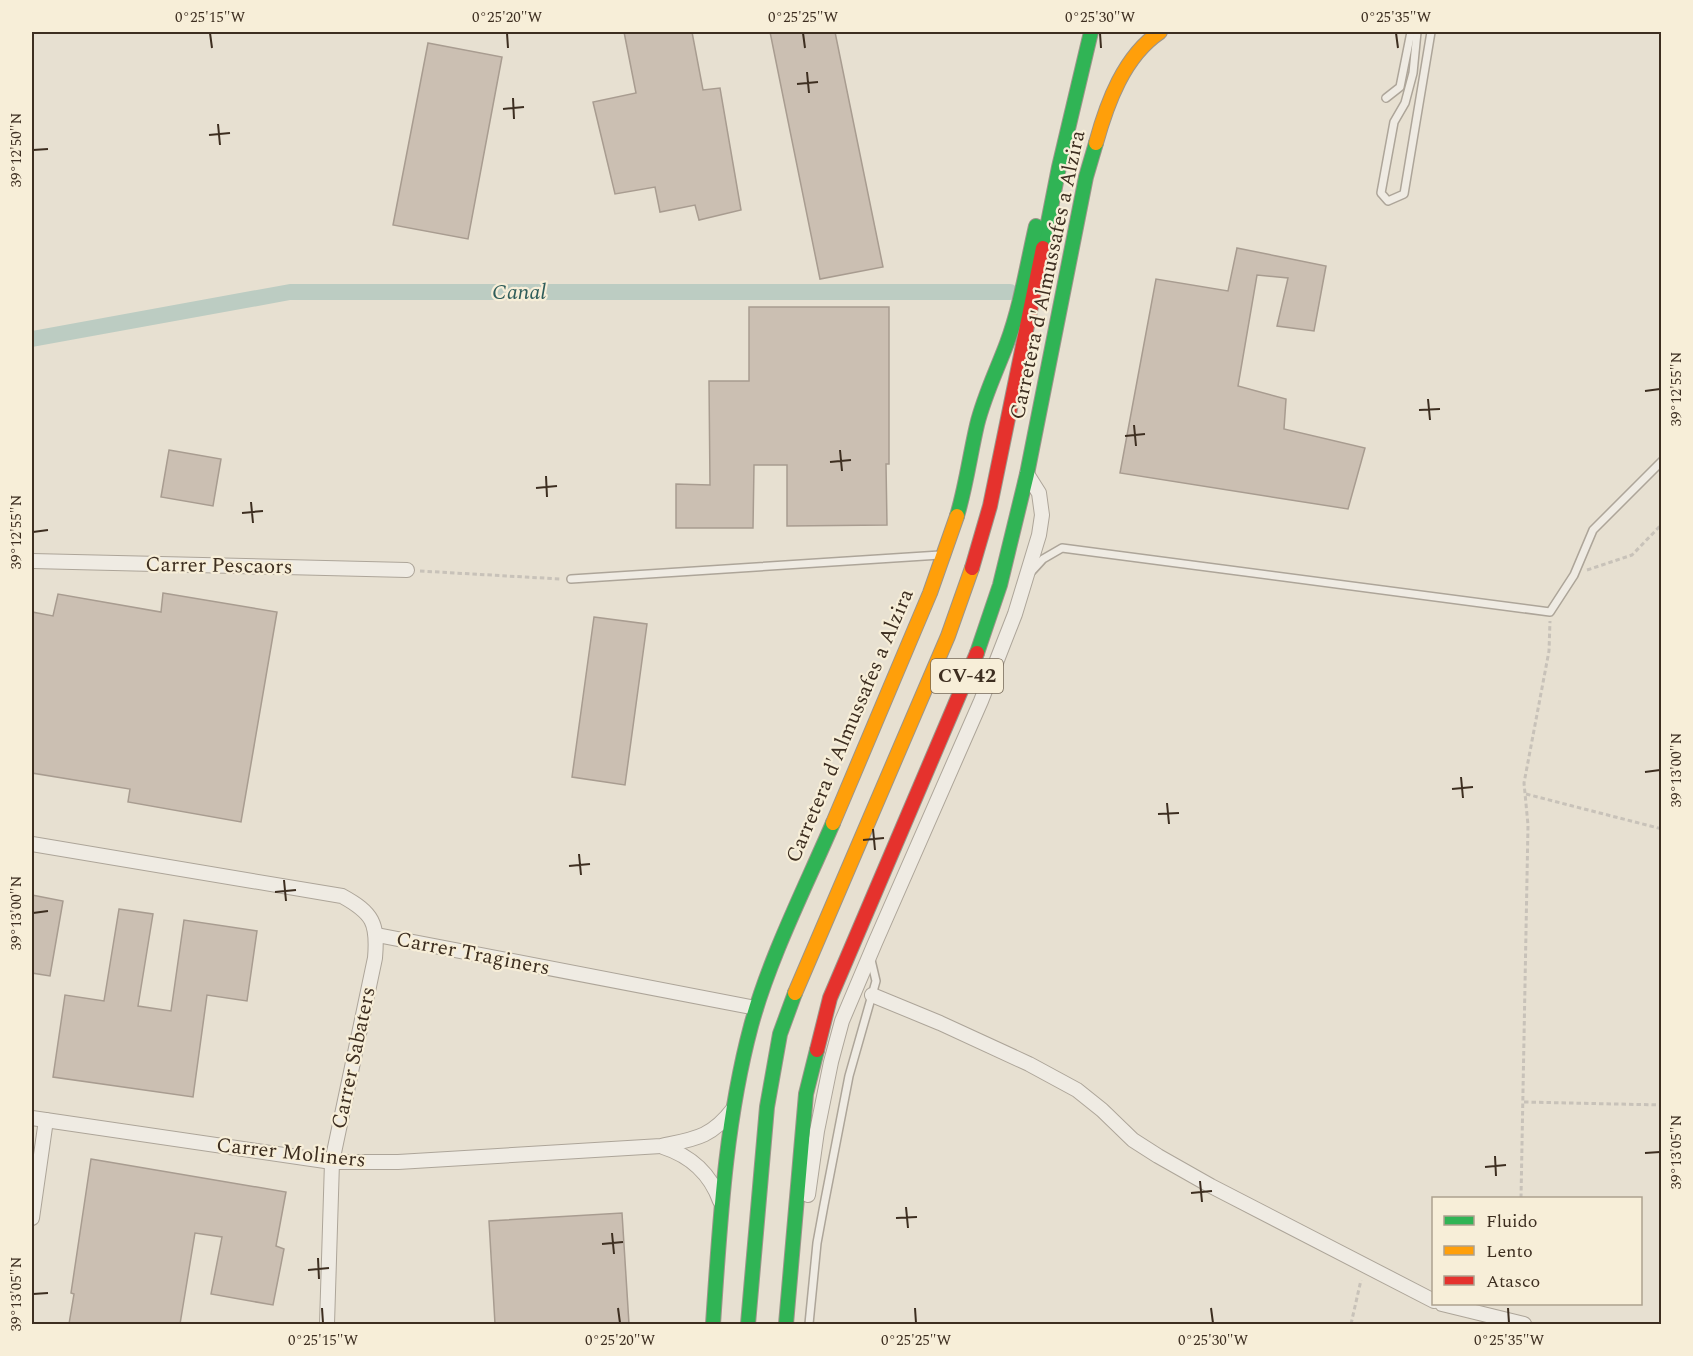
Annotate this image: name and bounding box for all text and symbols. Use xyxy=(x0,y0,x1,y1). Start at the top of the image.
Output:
text: 0°25'15"W xyxy=(175,6,245,29)
text: 0°25'20"W xyxy=(472,6,542,29)
text: 0°25'25"W xyxy=(768,6,838,29)
text: 0°25'30"W xyxy=(1065,6,1135,29)
text: 0°25'35"W xyxy=(1361,6,1431,29)
text: 39°12'50"N xyxy=(5,112,28,188)
street label: Carretera d'Almussafes a Alzira xyxy=(1002,127,1094,423)
water label: Canal xyxy=(492,276,546,309)
text: 39°12'55"N xyxy=(1665,351,1688,427)
text: 39°12'55"N xyxy=(5,494,28,570)
street label: Carrer Pescaors xyxy=(145,549,293,583)
street label: Carretera d'Almussafes a Alzira xyxy=(778,583,923,868)
road number: CV-42 xyxy=(931,659,1003,693)
text: 39°13'00"N xyxy=(1665,732,1688,808)
text: 39°13'00"N xyxy=(5,875,28,951)
street label: Carrer Traginers xyxy=(393,923,553,985)
street label: Carrer Sabaters xyxy=(323,984,385,1132)
text: 39°13'05"N xyxy=(1665,1114,1688,1190)
street label: Carrer Moliners xyxy=(215,1129,367,1177)
legend xyxy=(1432,1197,1642,1305)
text: Fluido xyxy=(1486,1208,1538,1235)
text: Lento xyxy=(1486,1238,1533,1265)
text: 39°13'05"N xyxy=(5,1256,28,1332)
text: Atasco xyxy=(1486,1268,1540,1295)
text: 0°25'15"W xyxy=(288,1329,358,1352)
text: 0°25'20"W xyxy=(585,1329,655,1352)
text: 0°25'25"W xyxy=(881,1329,951,1352)
text: 0°25'30"W xyxy=(1178,1329,1248,1352)
text: 0°25'35"W xyxy=(1474,1329,1544,1352)

